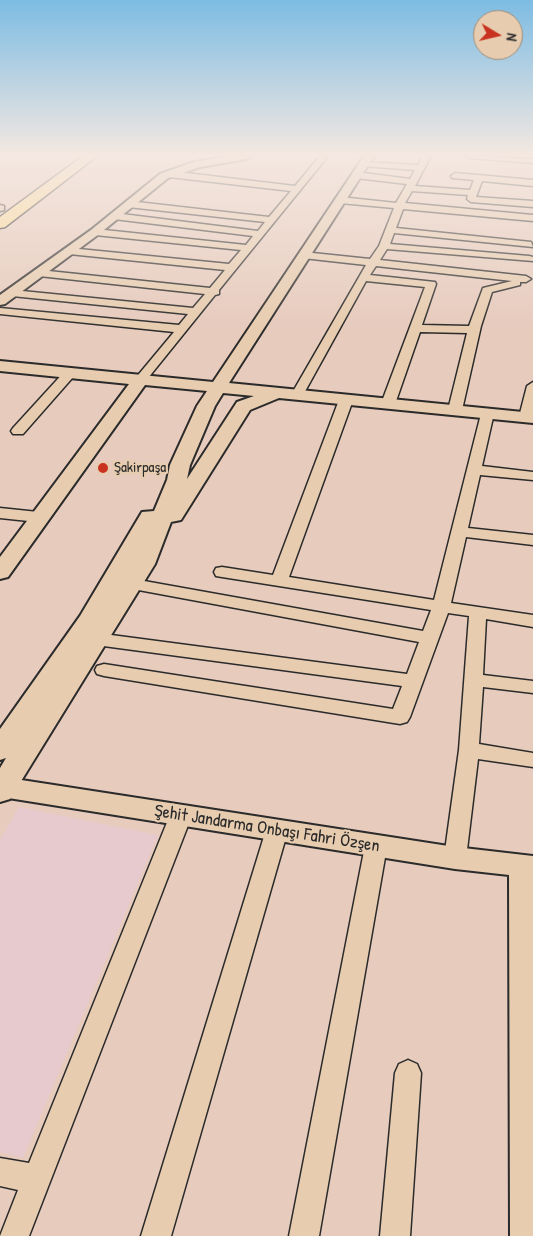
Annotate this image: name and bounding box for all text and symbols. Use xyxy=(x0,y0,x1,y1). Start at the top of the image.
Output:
north arrow xyxy=(473,10,523,60)
text: N xyxy=(502,32,522,42)
place label: Şakirpaşa xyxy=(114,459,166,477)
marker: Şakirpaşa xyxy=(96,461,110,475)
street label: Şehit Jandarma Onbaşı Fahri Özşen xyxy=(153,801,381,857)

